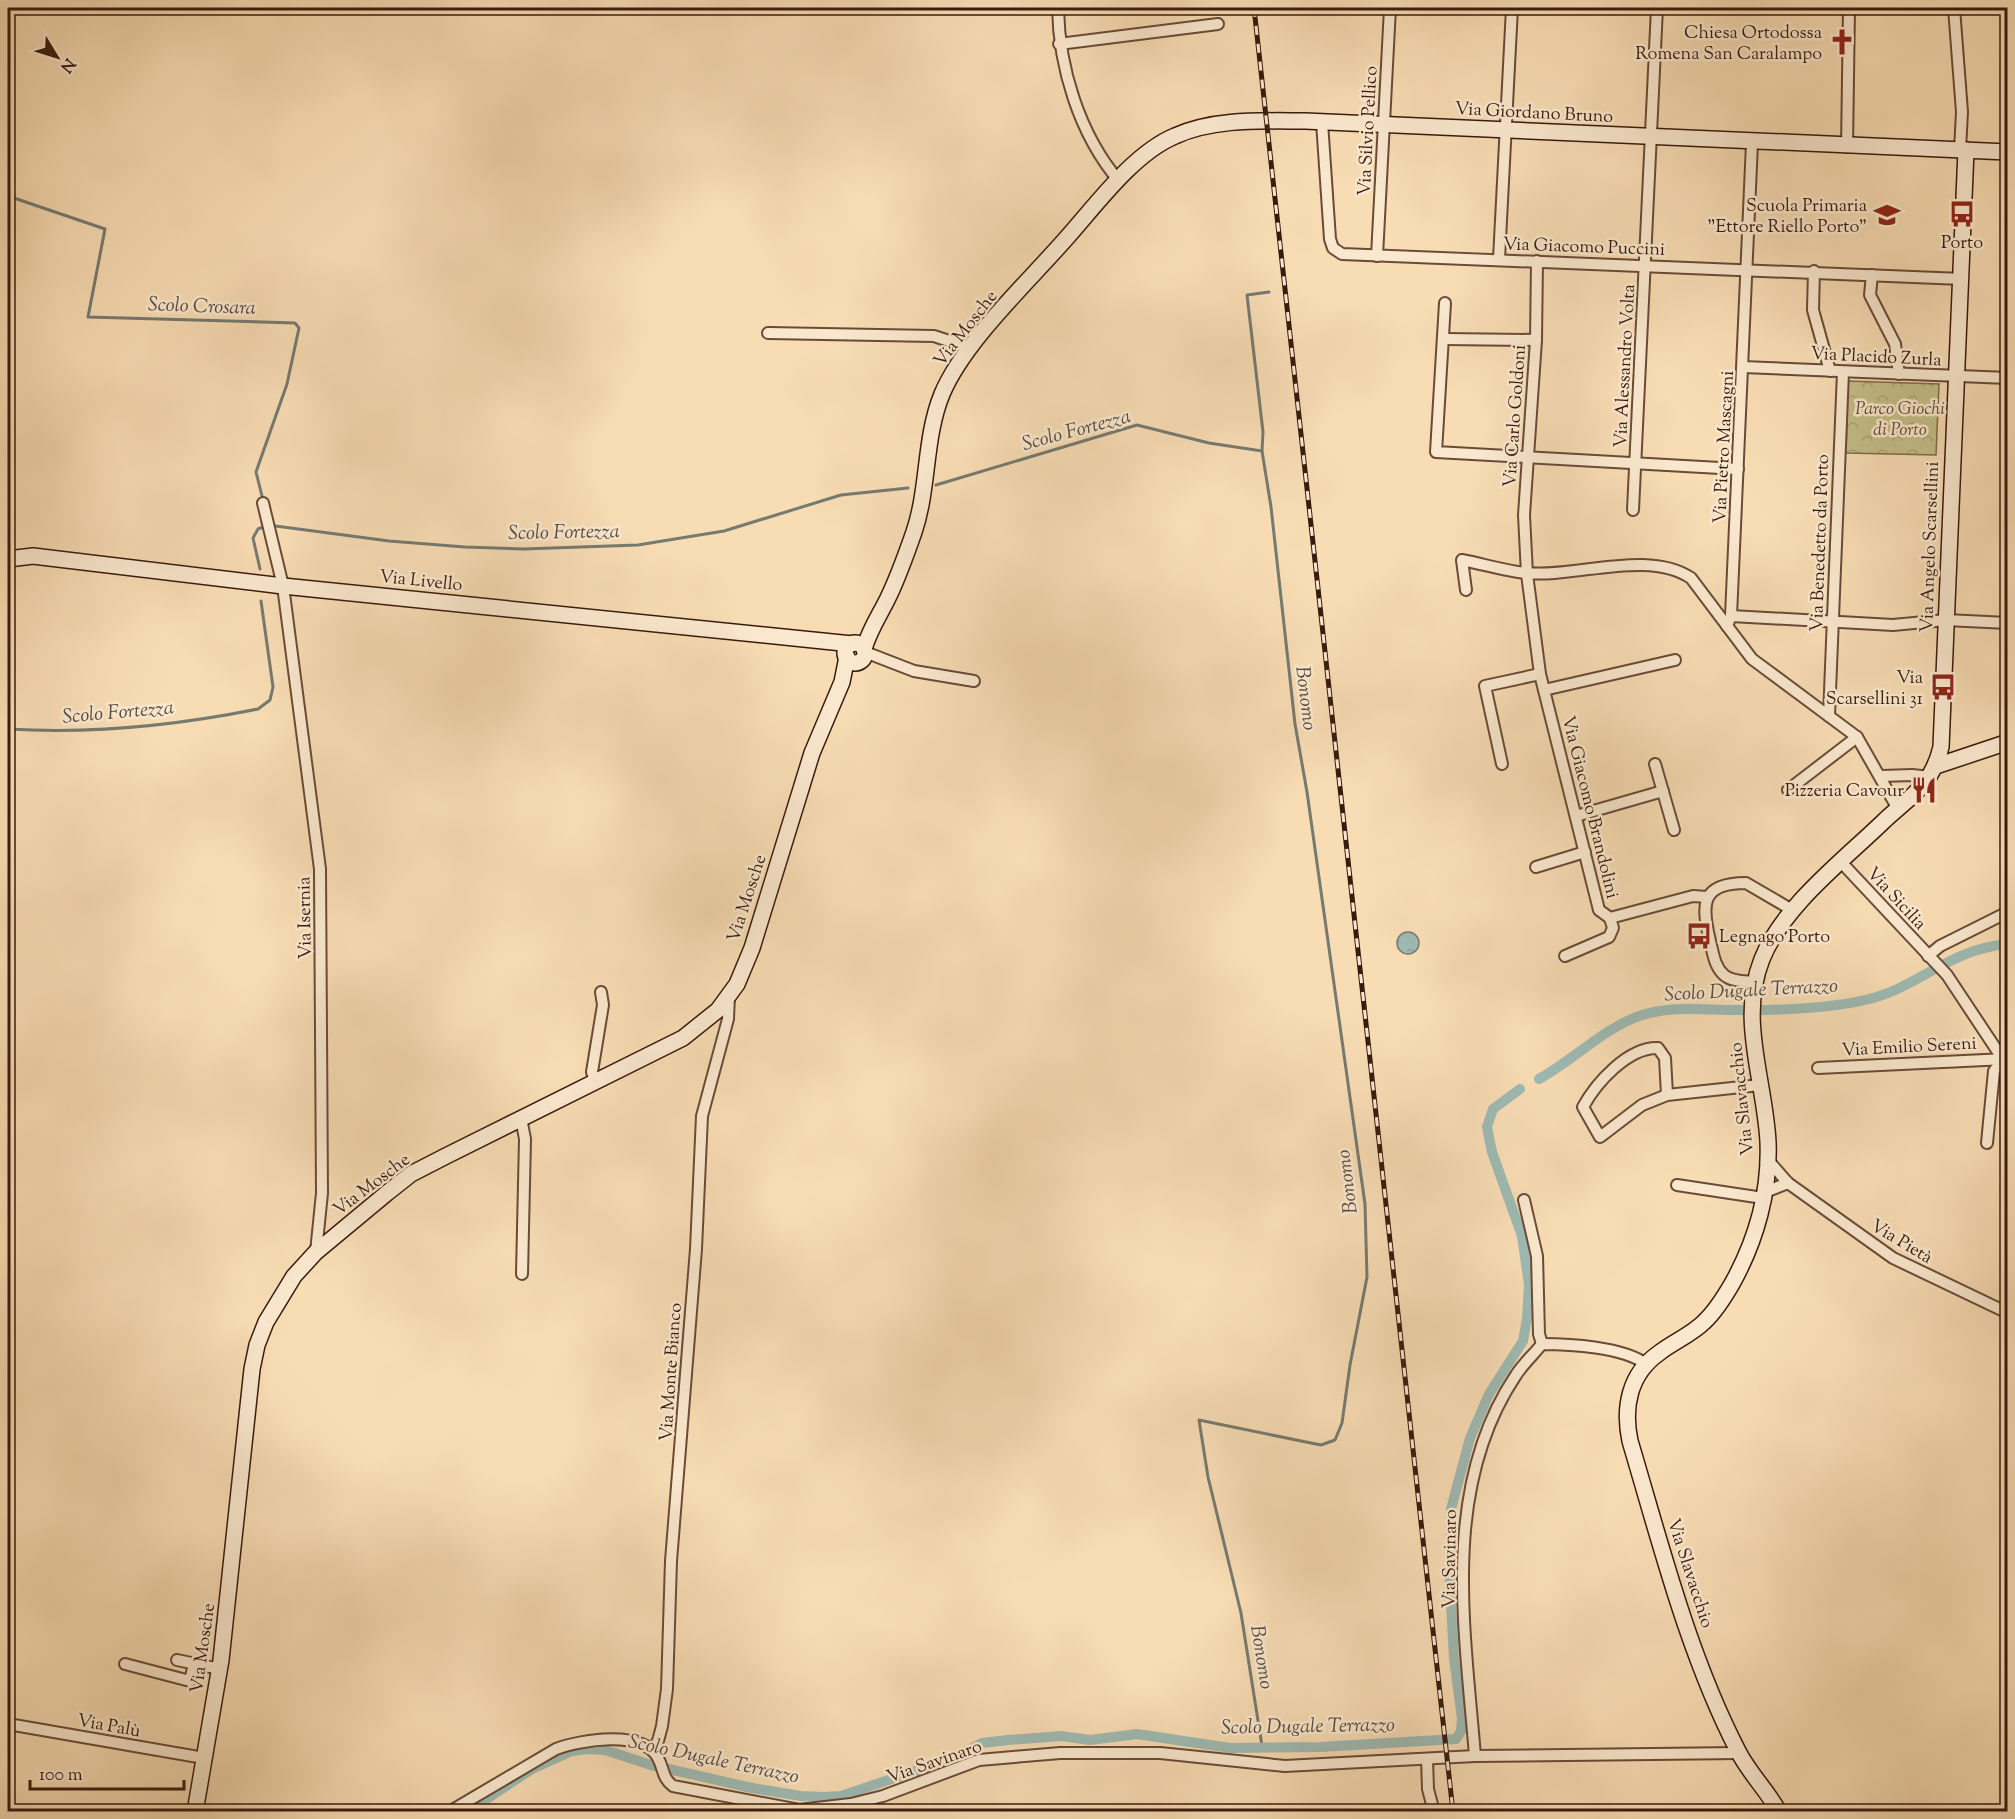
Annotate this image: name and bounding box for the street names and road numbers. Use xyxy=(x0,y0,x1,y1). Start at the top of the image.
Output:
street label: Via Silvio Pellico xyxy=(1353,65,1385,197)
street label: Via Giordano Bruno xyxy=(1454,97,1614,131)
street label: Via Giacomo Puccini xyxy=(1502,232,1666,264)
street label: Via Alessandro Volta xyxy=(1609,284,1643,449)
street label: Via Mosche xyxy=(928,285,1005,373)
street label: Via Placido Zurla xyxy=(1810,342,1942,374)
street label: Via Carlo Goldoni xyxy=(1498,344,1534,488)
street label: Via Pietro Mascagni xyxy=(1708,370,1742,524)
street label: Via Benedetto da Porto xyxy=(1805,454,1837,632)
street label: Via Angelo Scarsellini xyxy=(1915,461,1947,633)
street label: Via Livello xyxy=(378,565,464,599)
street label: Via Giacomo Brandolini xyxy=(1554,713,1624,902)
street label: Via Mosche xyxy=(722,851,774,946)
street label: Via Sicilia xyxy=(1859,862,1932,937)
street label: Via Isernia xyxy=(292,876,320,960)
street label: Via Emilio Sereni xyxy=(1841,1031,1977,1065)
street label: Via Slavacchio xyxy=(1724,1041,1762,1157)
street label: Via Mosche xyxy=(328,1148,416,1223)
street label: Via Pietà xyxy=(1865,1214,1937,1271)
street label: Via Monte Bianco xyxy=(654,1302,690,1442)
street label: Via Savinaro xyxy=(1437,1509,1465,1609)
street label: Via Slavacchio xyxy=(1659,1516,1719,1632)
street label: Via Mosche xyxy=(185,1602,223,1695)
street label: Via Palù xyxy=(75,1709,142,1745)
street label: Via Savinaro xyxy=(883,1734,986,1791)

